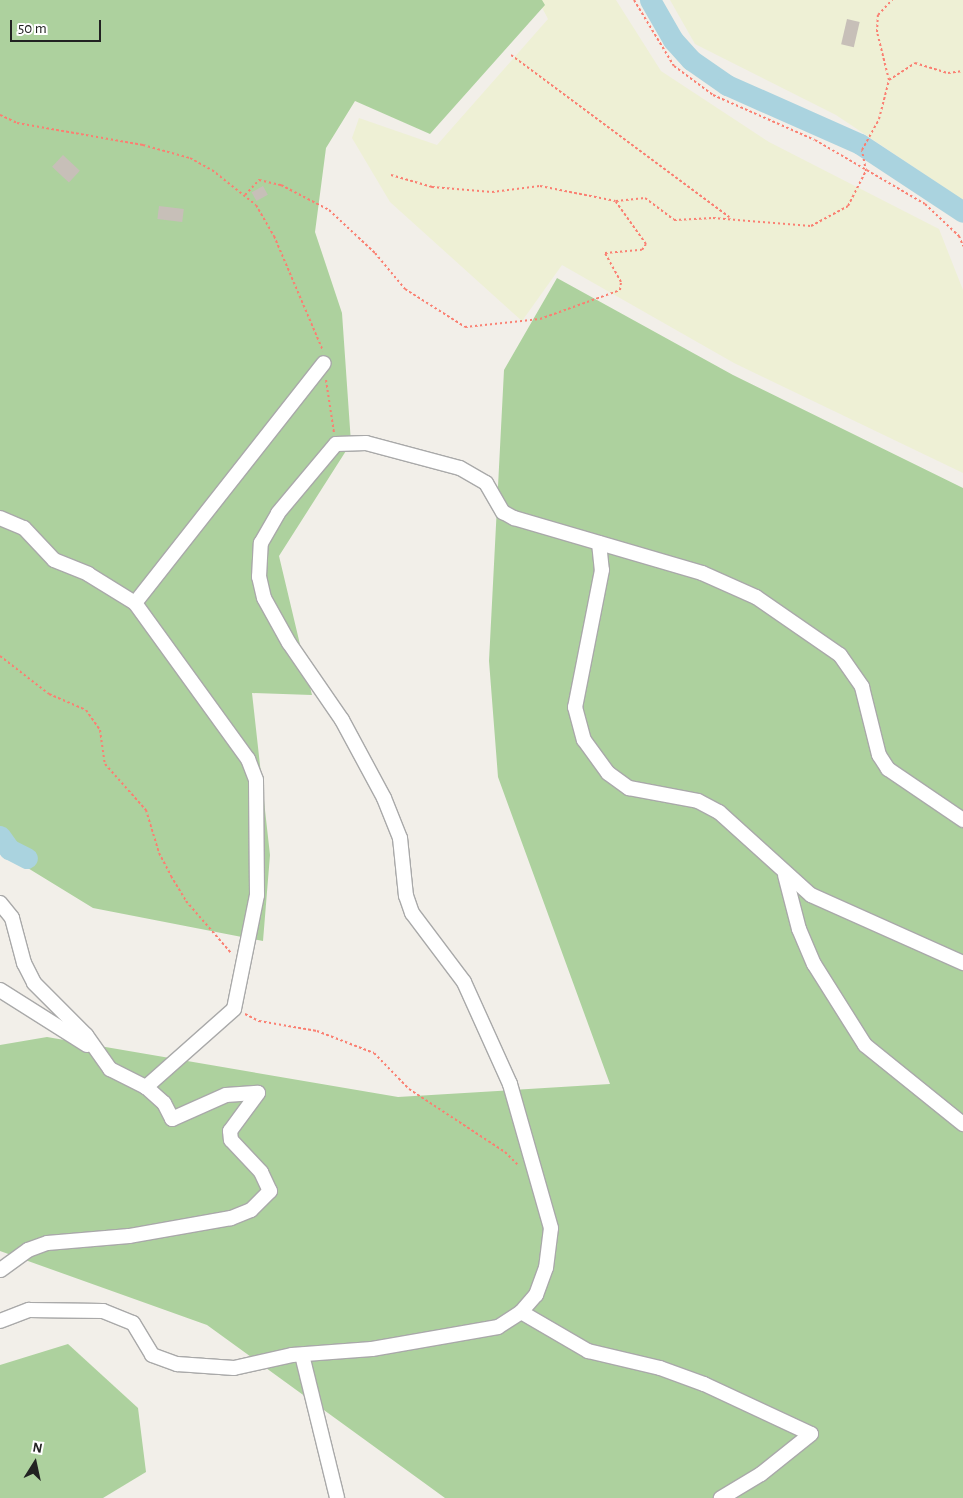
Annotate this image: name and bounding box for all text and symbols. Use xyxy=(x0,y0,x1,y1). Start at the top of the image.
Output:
scale bar xyxy=(12,10,104,42)
text: 50 m xyxy=(18,21,47,36)
north arrow xyxy=(10,1438,60,1488)
text: N xyxy=(32,1440,44,1456)

